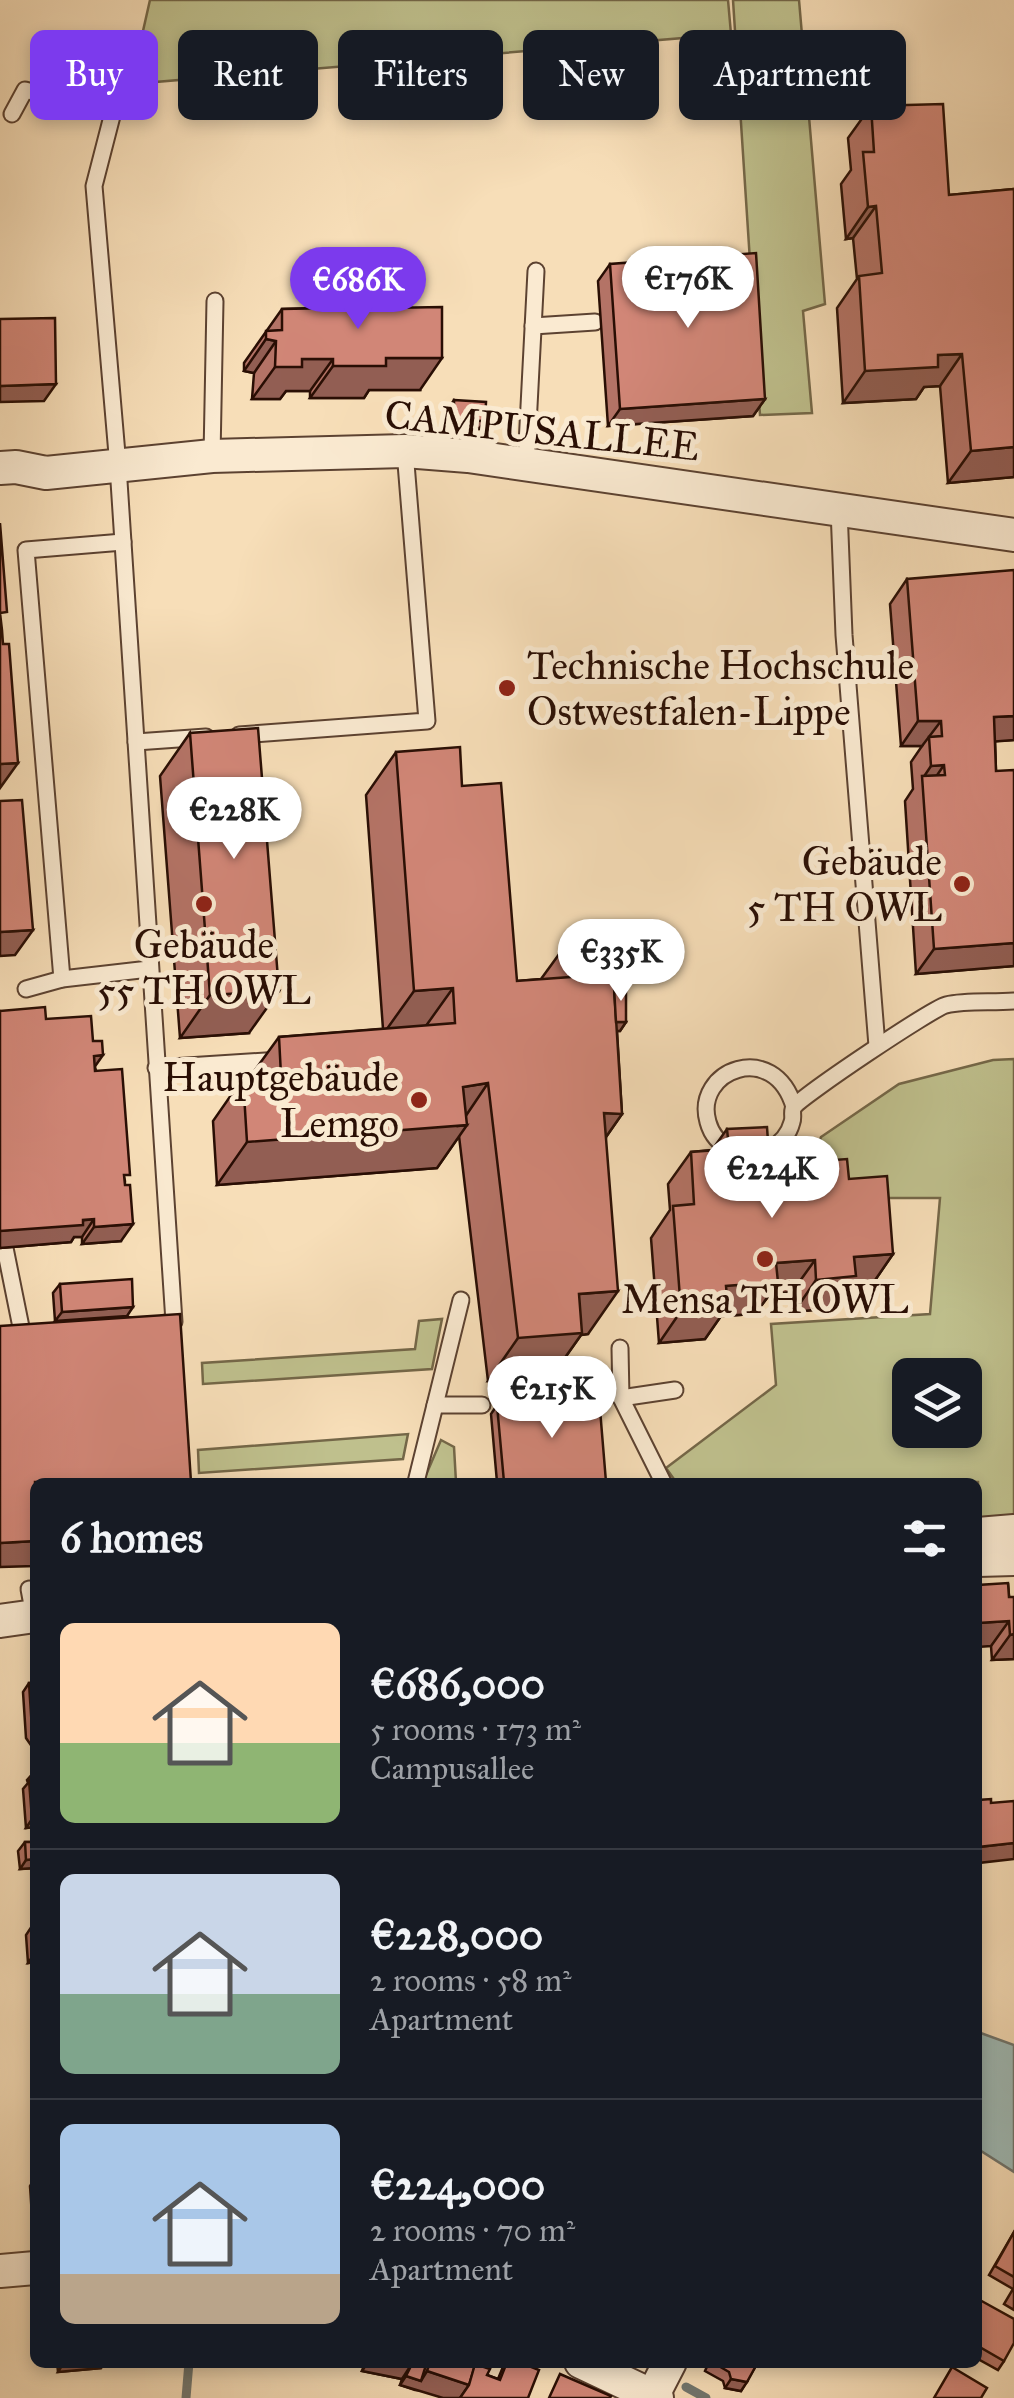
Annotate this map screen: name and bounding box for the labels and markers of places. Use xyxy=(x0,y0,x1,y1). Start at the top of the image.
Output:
pin: €176K xyxy=(618,246,758,331)
pin: €686K xyxy=(288,247,428,332)
place label: Technische Hochschule Ostwestfalen-Lippe xyxy=(527,641,914,736)
marker: Technische Hochschule Ostwestfalen-Lippe xyxy=(496,677,518,699)
pin: €228K xyxy=(164,777,304,862)
place label: Gebäude 5 TH OWL xyxy=(747,837,942,932)
marker: Gebäude 5 TH OWL xyxy=(951,873,973,895)
marker: Gebäude 55 TH OWL xyxy=(193,893,215,915)
pin: €335K xyxy=(551,919,691,1004)
place label: Gebäude 55 TH OWL xyxy=(97,920,311,1015)
place label: Hauptgebäude Lemgo xyxy=(162,1053,399,1148)
marker: Hauptgebäude Lemgo xyxy=(408,1089,430,1111)
pin: €224K xyxy=(702,1136,842,1221)
marker: Mensa TH OWL xyxy=(754,1248,776,1270)
place label: Mensa TH OWL xyxy=(621,1275,909,1324)
pin: €215K xyxy=(482,1356,622,1441)

